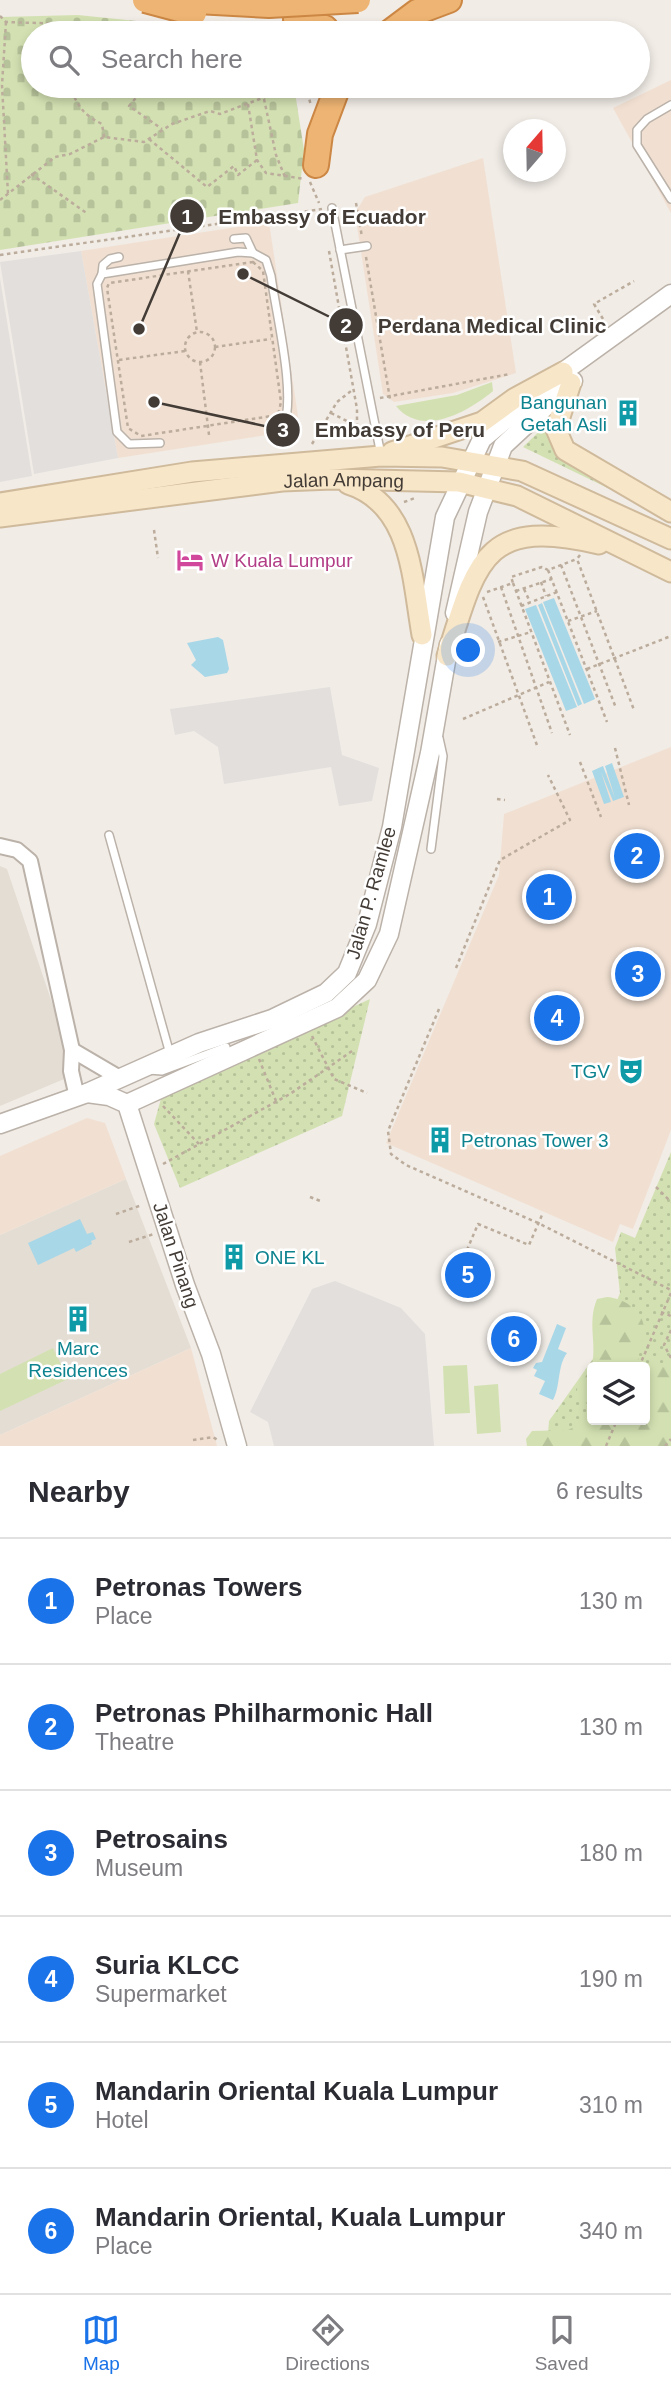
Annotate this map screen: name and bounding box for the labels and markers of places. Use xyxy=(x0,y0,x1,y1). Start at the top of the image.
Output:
callout: Embassy of Ecuador xyxy=(169,195,440,237)
callout: Perdana Medical Clinic xyxy=(329,304,621,346)
place label: Bangunan Getah Asli xyxy=(520,392,607,435)
building icon: Bangunan Getah Asli xyxy=(613,398,643,428)
callout: Embassy of Peru xyxy=(266,409,499,451)
hotel icon: W Kuala Lumpur xyxy=(175,545,205,575)
place label: W Kuala Lumpur xyxy=(211,550,353,571)
pin: 2 xyxy=(614,830,660,882)
pin: 1 xyxy=(526,871,572,923)
pin: 3 xyxy=(615,948,661,1000)
pin: 4 xyxy=(534,992,580,1044)
theatre icon: TGV xyxy=(616,1056,646,1086)
place label: TGV xyxy=(571,1061,610,1082)
building icon: Petronas Tower 3 xyxy=(425,1125,455,1155)
place label: Petronas Tower 3 xyxy=(461,1130,609,1151)
building icon: ONE KL xyxy=(219,1242,249,1272)
place label: ONE KL xyxy=(255,1247,325,1268)
pin: 5 xyxy=(445,1249,491,1301)
building icon: Marc Residences xyxy=(63,1304,93,1334)
pin: 6 xyxy=(491,1313,537,1365)
place label: Marc Residences xyxy=(28,1338,128,1381)

